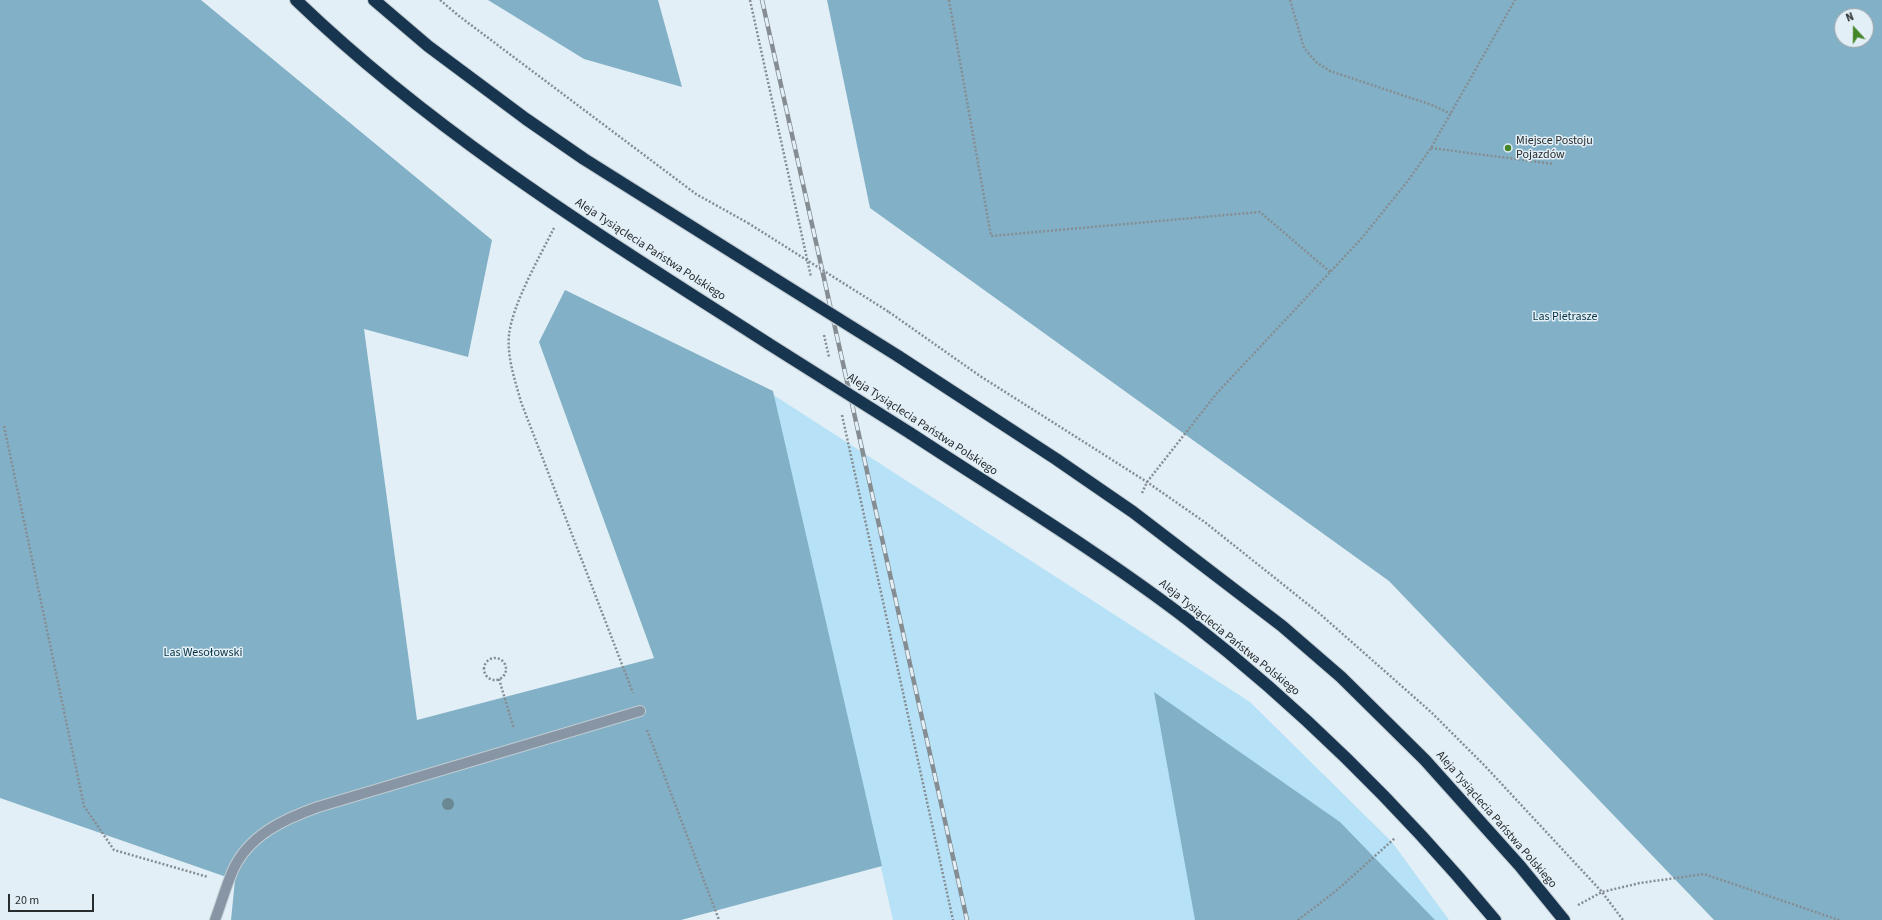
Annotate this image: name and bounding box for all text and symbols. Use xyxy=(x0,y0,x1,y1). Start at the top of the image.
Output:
north arrow xyxy=(1834,8,1874,48)
text: N xyxy=(1844,9,1856,26)
place label: Miejsce Postoju Pojazdów xyxy=(1516,134,1593,162)
marker: Miejsce Postoju Pojazdów xyxy=(1503,143,1513,153)
street label: Aleja Tysiąclecia Państwa Polskiego xyxy=(572,196,728,304)
park label: Las Pietrasze xyxy=(1533,310,1597,324)
street label: Aleja Tysiąclecia Państwa Polskiego xyxy=(844,371,1000,479)
street label: Aleja Tysiąclecia Państwa Polskiego xyxy=(1156,577,1302,699)
park label: Las Wesołowski xyxy=(164,646,242,660)
street label: Aleja Tysiąclecia Państwa Polskiego xyxy=(1433,749,1559,891)
scale bar xyxy=(10,886,96,912)
text: 20 m xyxy=(15,892,39,909)

